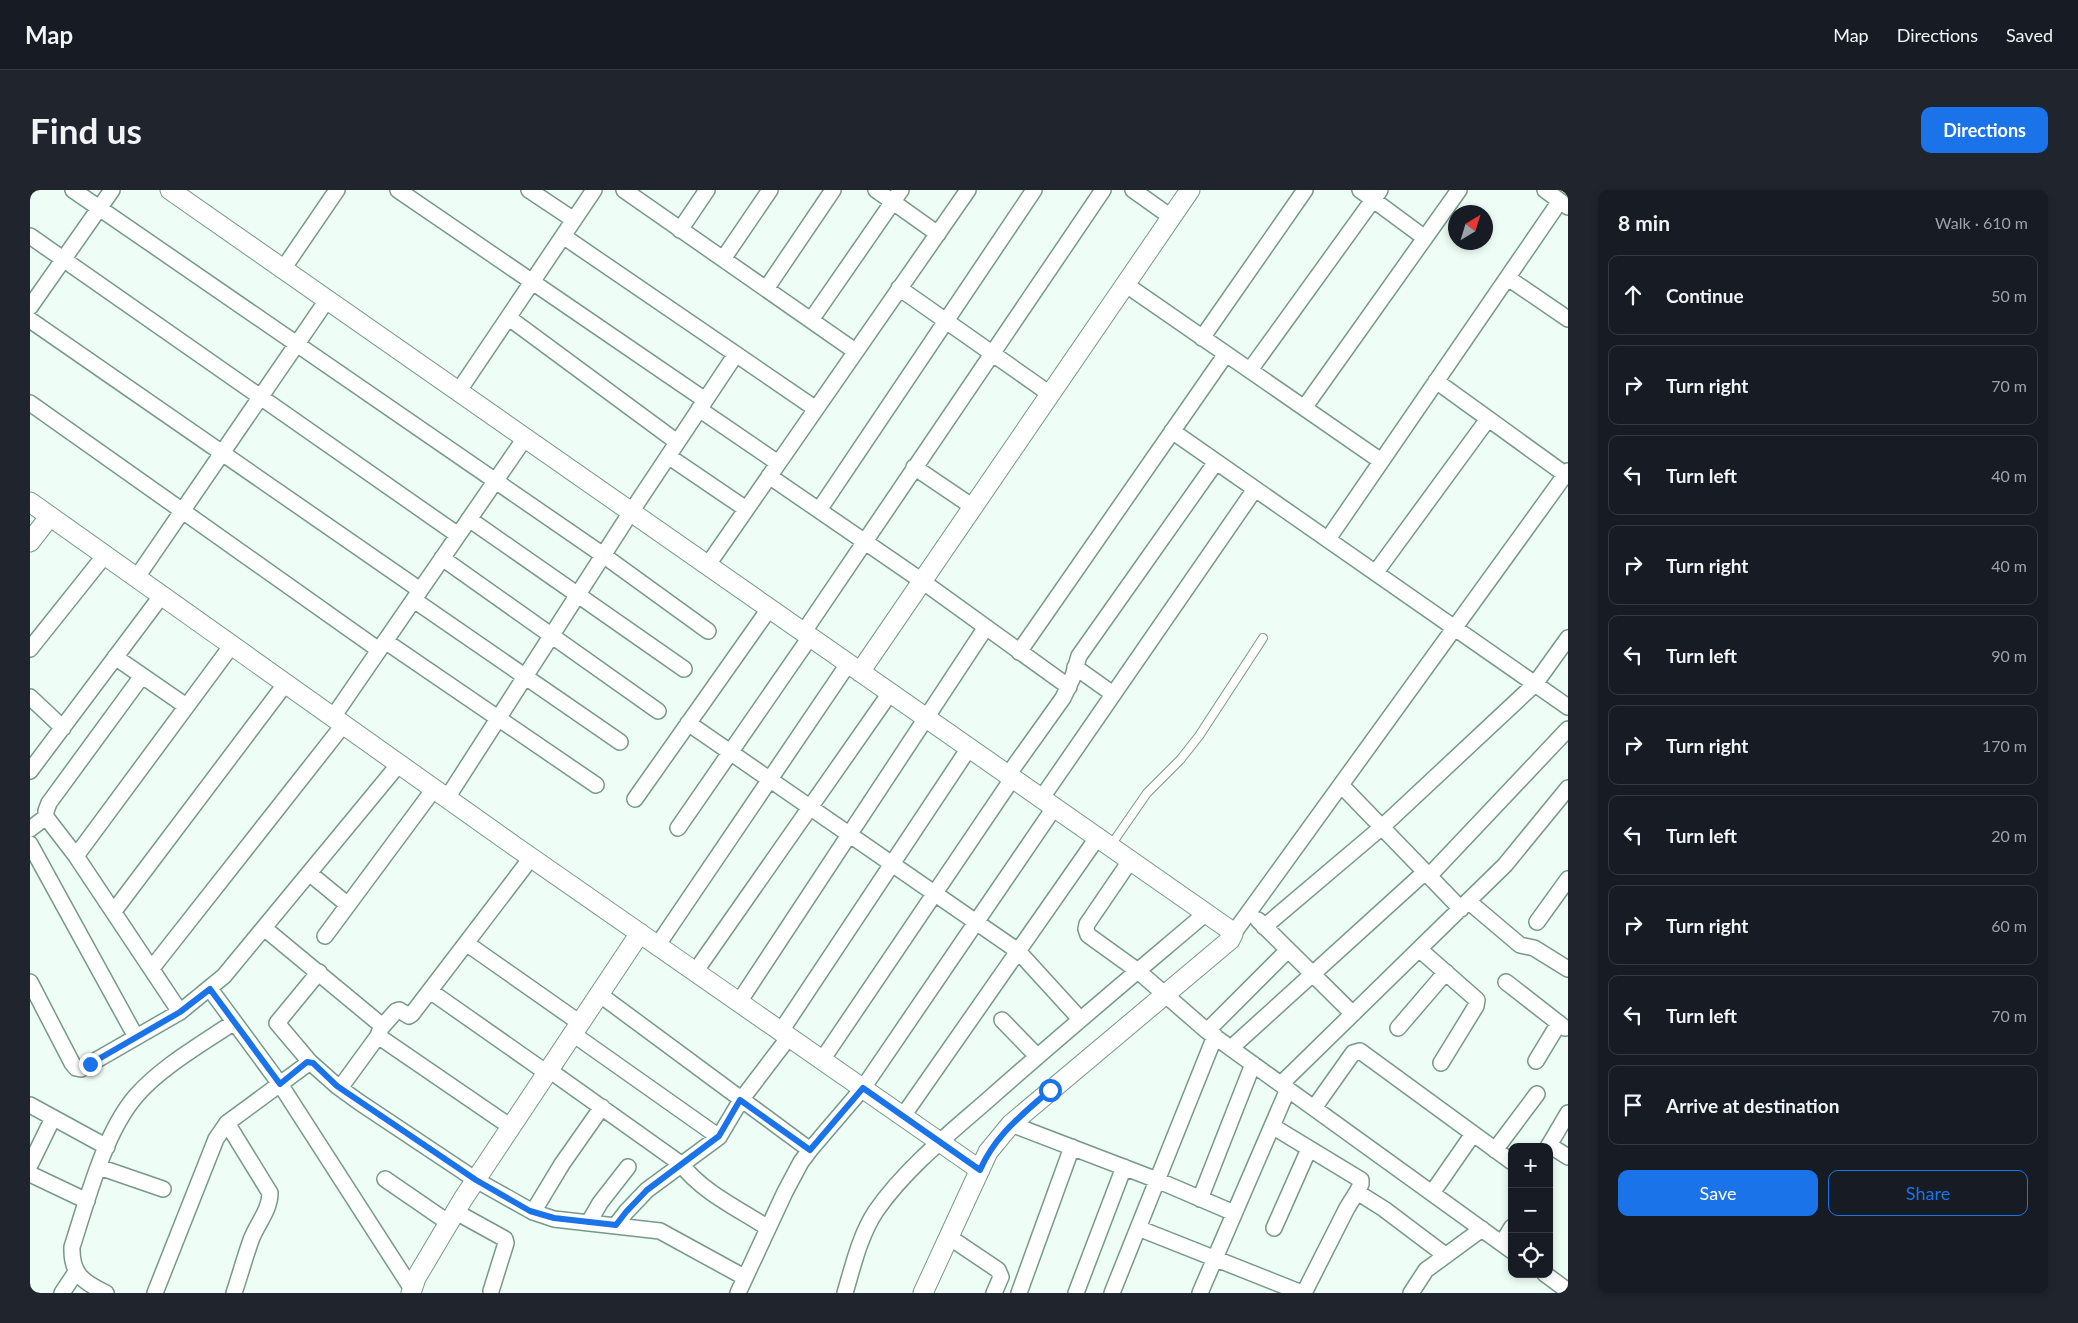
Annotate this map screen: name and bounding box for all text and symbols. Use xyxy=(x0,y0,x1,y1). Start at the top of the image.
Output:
text: Map xyxy=(25,20,73,49)
text: Map xyxy=(1833,24,1869,46)
text: Directions xyxy=(1897,24,1978,46)
text: Saved xyxy=(2006,24,2053,46)
button: Directions xyxy=(1921,107,2048,153)
text: Find us xyxy=(30,109,142,151)
north arrow xyxy=(1448,205,1493,250)
text: 8 min xyxy=(1618,210,1670,235)
text: Walk · 610 m xyxy=(1935,213,2028,232)
icon: ahead xyxy=(1619,281,1647,309)
text: Continue xyxy=(1666,284,1744,307)
text: 50 m xyxy=(1991,286,2027,305)
icon: right xyxy=(1619,371,1647,399)
text: Turn right xyxy=(1666,374,1748,397)
text: 70 m xyxy=(1991,376,2027,395)
icon: left xyxy=(1619,461,1647,489)
text: Turn left xyxy=(1666,464,1737,487)
text: 40 m xyxy=(1991,466,2027,485)
icon: right xyxy=(1619,551,1647,579)
text: Turn right xyxy=(1666,554,1748,577)
text: 40 m xyxy=(1991,556,2027,575)
icon: left xyxy=(1619,641,1647,669)
text: Turn left xyxy=(1666,644,1737,667)
text: 90 m xyxy=(1991,646,2027,665)
icon: right xyxy=(1619,731,1647,759)
text: Turn right xyxy=(1666,734,1748,757)
text: 170 m xyxy=(1982,736,2027,755)
icon: left xyxy=(1619,821,1647,849)
text: Turn left xyxy=(1666,824,1737,847)
text: 20 m xyxy=(1991,826,2027,845)
icon: right xyxy=(1619,911,1647,939)
text: Turn right xyxy=(1666,914,1748,937)
text: 60 m xyxy=(1991,916,2027,935)
icon: left xyxy=(1619,1001,1647,1029)
text: Turn left xyxy=(1666,1004,1737,1027)
text: 70 m xyxy=(1991,1006,2027,1025)
route end xyxy=(79,1053,102,1076)
route start xyxy=(1039,1079,1062,1102)
icon: arrive xyxy=(1619,1091,1647,1119)
text: Arrive at destination xyxy=(1666,1094,1839,1117)
map controls xyxy=(1508,1143,1553,1278)
button: + xyxy=(1508,1143,1553,1188)
button: Save xyxy=(1618,1170,1818,1216)
button: Share xyxy=(1828,1170,2028,1216)
button: − xyxy=(1508,1188,1553,1233)
button: locate xyxy=(1508,1233,1553,1278)

